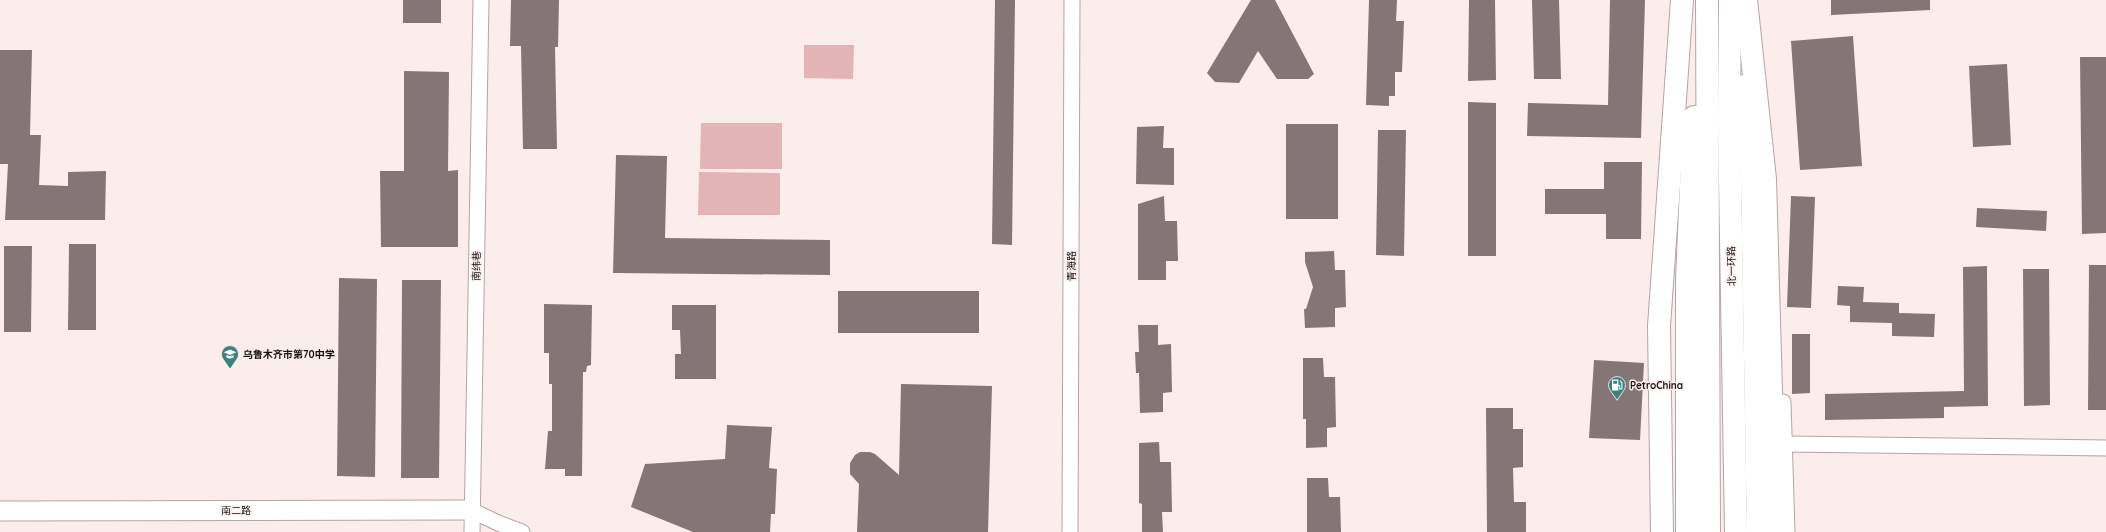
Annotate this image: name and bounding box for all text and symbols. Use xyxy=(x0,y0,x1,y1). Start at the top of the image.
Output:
street label: 北一环路 xyxy=(1725,246,1738,286)
street label: 南纬巷 xyxy=(470,251,483,281)
street label: 青海路 xyxy=(1065,251,1078,281)
school or university icon: 乌鲁木齐市第70中学 xyxy=(220,344,240,369)
place label: 乌鲁木齐市第70中学 xyxy=(243,348,335,361)
fuel station icon: PetroChina xyxy=(1607,375,1627,400)
place label: PetroChina xyxy=(1630,379,1683,392)
street label: 南二路 xyxy=(221,504,251,517)

